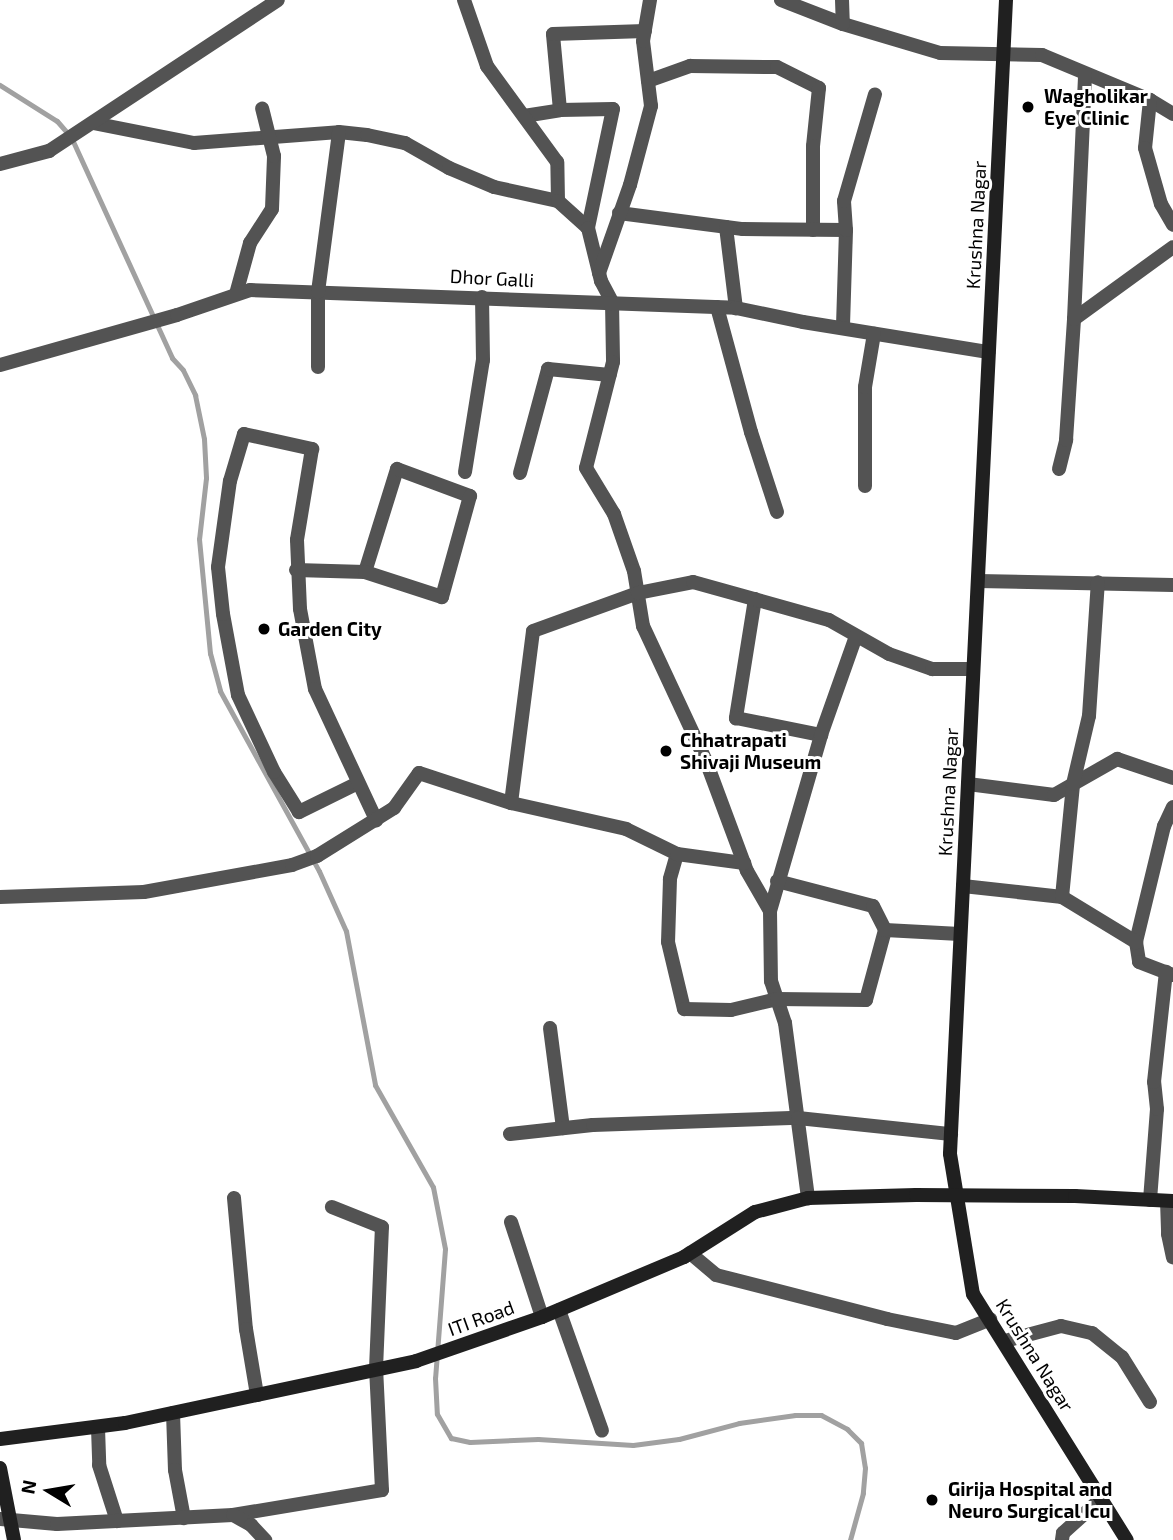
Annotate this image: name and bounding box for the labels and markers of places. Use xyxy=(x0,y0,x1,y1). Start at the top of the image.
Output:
place label: Wagholikar Eye Clinic xyxy=(1044,85,1148,129)
marker: Wagholikar Eye Clinic xyxy=(1018,97,1038,117)
place label: Garden City xyxy=(278,618,382,640)
marker: Garden City xyxy=(256,621,272,637)
place label: Chhatrapati Shivaji Museum xyxy=(680,729,821,773)
marker: Chhatrapati Shivaji Museum xyxy=(658,743,674,759)
place label: Girija Hospital and Neuro Surgical Icu xyxy=(948,1478,1113,1522)
marker: Girija Hospital and Neuro Surgical Icu xyxy=(922,1490,942,1510)

